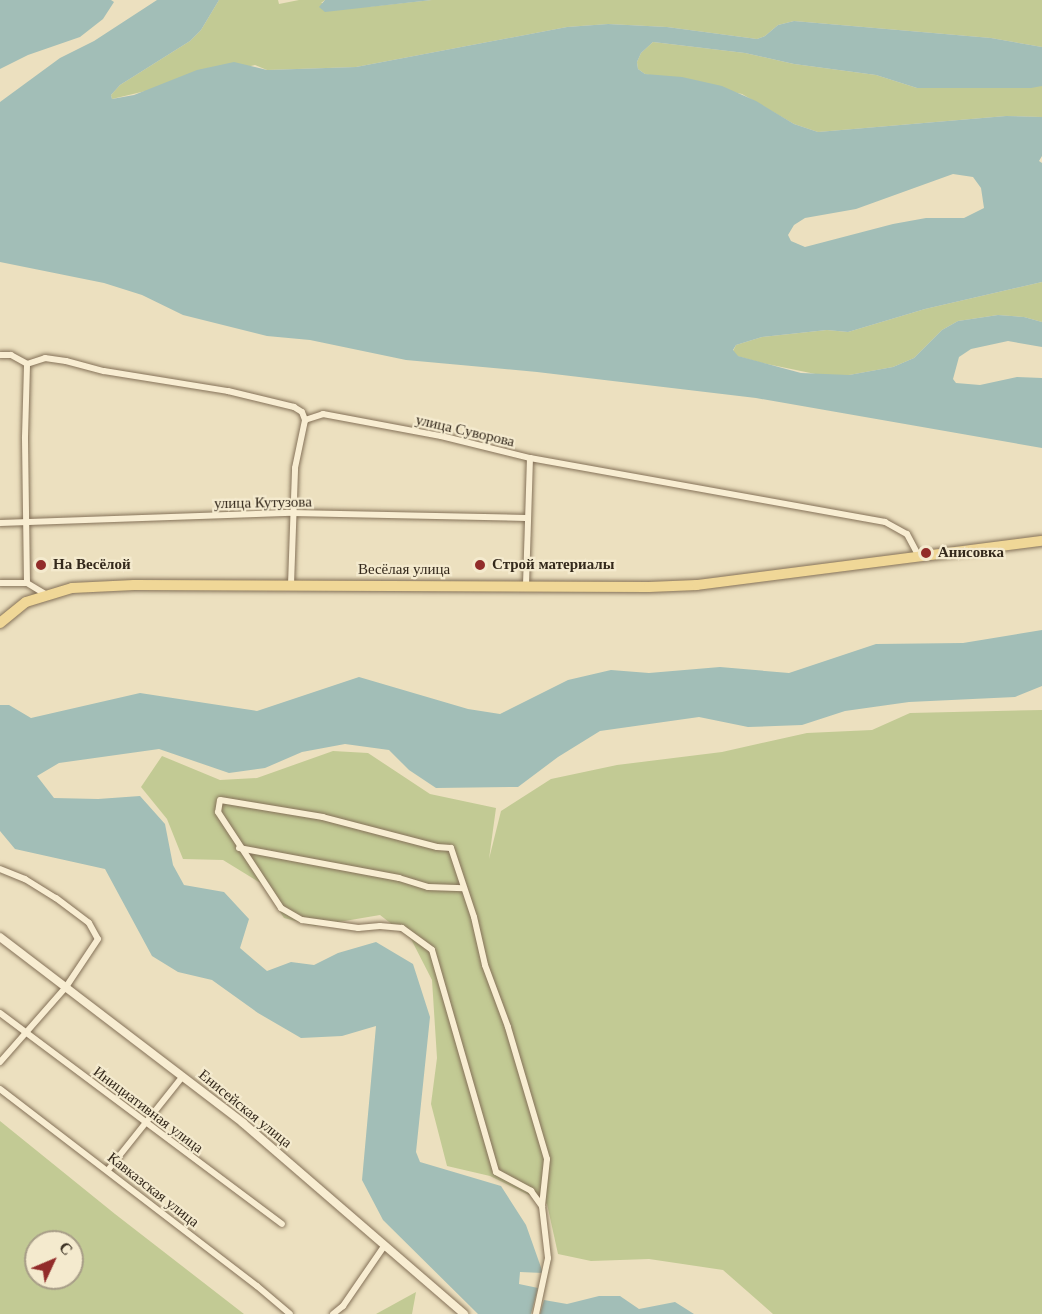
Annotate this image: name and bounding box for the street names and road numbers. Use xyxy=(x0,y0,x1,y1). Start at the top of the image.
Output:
street label: улица Суворова xyxy=(414,411,516,451)
street label: улица Кутузова xyxy=(214,493,312,513)
street label: Весёлая улица xyxy=(358,561,450,579)
street label: Инициативная улица xyxy=(89,1063,207,1157)
street label: Енисейская улица xyxy=(195,1066,295,1152)
street label: Кавказская улица xyxy=(104,1149,202,1231)

